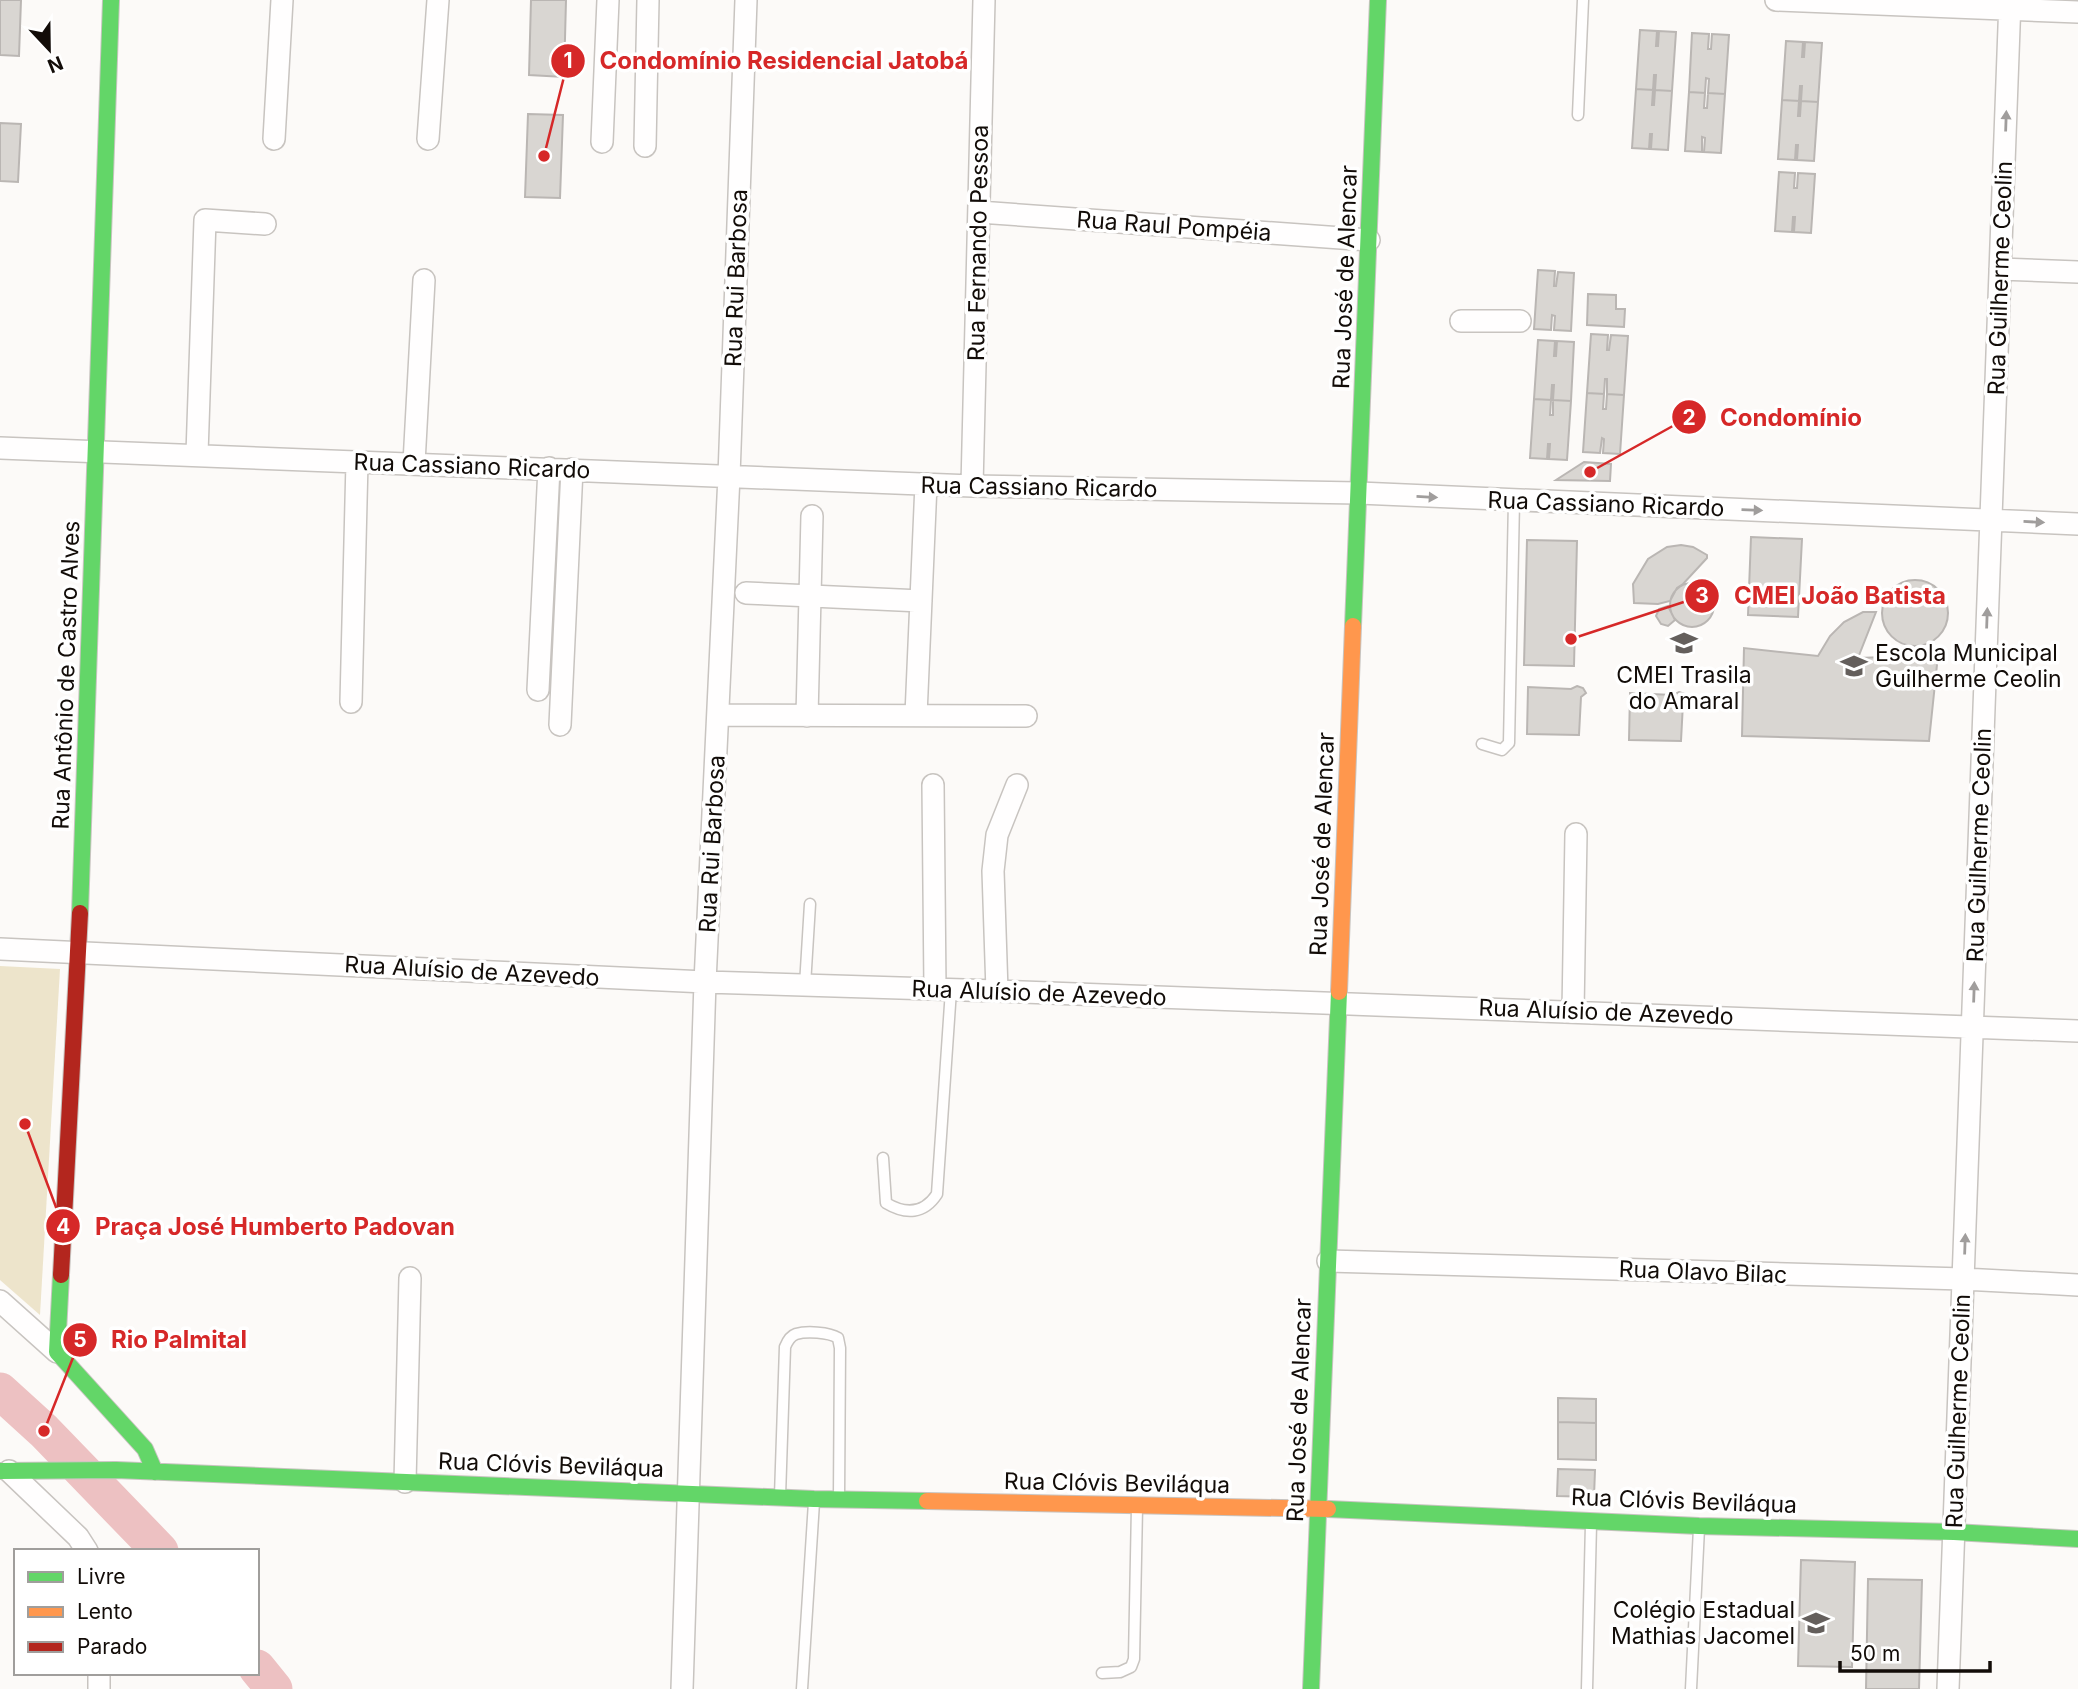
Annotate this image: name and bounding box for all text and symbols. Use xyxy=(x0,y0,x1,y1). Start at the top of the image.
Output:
north arrow xyxy=(14,14,84,84)
callout: Condomínio Residencial Jatobá xyxy=(550,39,982,84)
text: Condomínio Residencial Jatobá xyxy=(600,46,968,75)
text: 1 xyxy=(563,48,573,73)
text: N xyxy=(44,51,66,78)
one-way arrow xyxy=(2000,110,2011,132)
street label: Rua Fernando Pessoa xyxy=(962,125,994,361)
street label: Rua Guilherme Ceolin xyxy=(1982,160,2018,396)
street label: Rua José de Alencar xyxy=(1327,164,1363,389)
street label: Rua Rui Barbosa xyxy=(719,188,753,368)
street label: Rua Raul Pompéia xyxy=(1076,205,1272,247)
callout: Condomínio xyxy=(1671,395,1876,440)
text: Condomínio xyxy=(1720,403,1862,432)
text: 2 xyxy=(1682,405,1696,430)
street label: Rua Cassiano Ricardo xyxy=(353,448,591,484)
street label: Rua Cassiano Ricardo xyxy=(920,471,1158,503)
street label: Rua Cassiano Ricardo xyxy=(1487,486,1725,522)
one-way arrow xyxy=(1416,492,1438,503)
one-way arrow xyxy=(1741,505,1763,516)
one-way arrow xyxy=(2024,517,2046,528)
street label: Rua Antônio de Castro Alves xyxy=(47,520,85,830)
callout: CMEI João Batista xyxy=(1685,573,1960,618)
text: CMEI João Batista xyxy=(1734,581,1946,610)
text: 3 xyxy=(1695,583,1709,608)
one-way arrow xyxy=(1982,606,1993,628)
school or university icon: CMEI Trasila do Amaral xyxy=(1669,628,1699,658)
place label: Escola Municipal Guilherme Ceolin xyxy=(1875,639,2062,693)
school or university icon: Escola Municipal Guilherme Ceolin xyxy=(1839,651,1869,681)
place label: CMEI Trasila do Amaral xyxy=(1616,661,1752,715)
street label: Rua Guilherme Ceolin xyxy=(1961,727,1997,963)
street label: Rua José de Alencar xyxy=(1304,731,1340,956)
street label: Rua Rui Barbosa xyxy=(693,754,731,934)
street label: Rua Aluísio de Azevedo xyxy=(344,950,600,992)
street label: Rua Aluísio de Azevedo xyxy=(911,975,1167,1011)
one-way arrow xyxy=(1968,981,1979,1003)
street label: Rua Aluísio de Azevedo xyxy=(1478,994,1734,1030)
callout: Praça José Humberto Padovan xyxy=(46,1204,469,1249)
text: Praça José Humberto Padovan xyxy=(95,1212,455,1241)
text: 4 xyxy=(56,1214,70,1239)
one-way arrow xyxy=(1959,1232,1970,1254)
street label: Rua Olavo Bilac xyxy=(1618,1255,1788,1289)
street label: Rua Guilherme Ceolin xyxy=(1940,1293,1976,1529)
street label: Rua José de Alencar xyxy=(1281,1297,1317,1522)
callout: Rio Palmital xyxy=(62,1317,261,1362)
text: Rio Palmital xyxy=(111,1325,247,1354)
text: 5 xyxy=(73,1327,87,1352)
street label: Rua Clóvis Beviláqua xyxy=(437,1447,665,1483)
street label: Rua Clóvis Beviláqua xyxy=(1004,1467,1230,1499)
street label: Rua Clóvis Beviláqua xyxy=(1570,1483,1798,1519)
legend xyxy=(14,1549,259,1675)
text: Livre xyxy=(77,1564,126,1589)
place label: Colégio Estadual Mathias Jacomel xyxy=(1611,1596,1795,1650)
text: Lento xyxy=(77,1599,133,1624)
school or university icon: Colégio Estadual Mathias Jacomel xyxy=(1801,1608,1831,1638)
scale bar xyxy=(1840,1630,1990,1674)
text: Parado xyxy=(77,1634,147,1659)
text: 50 m xyxy=(1850,1641,1900,1666)

